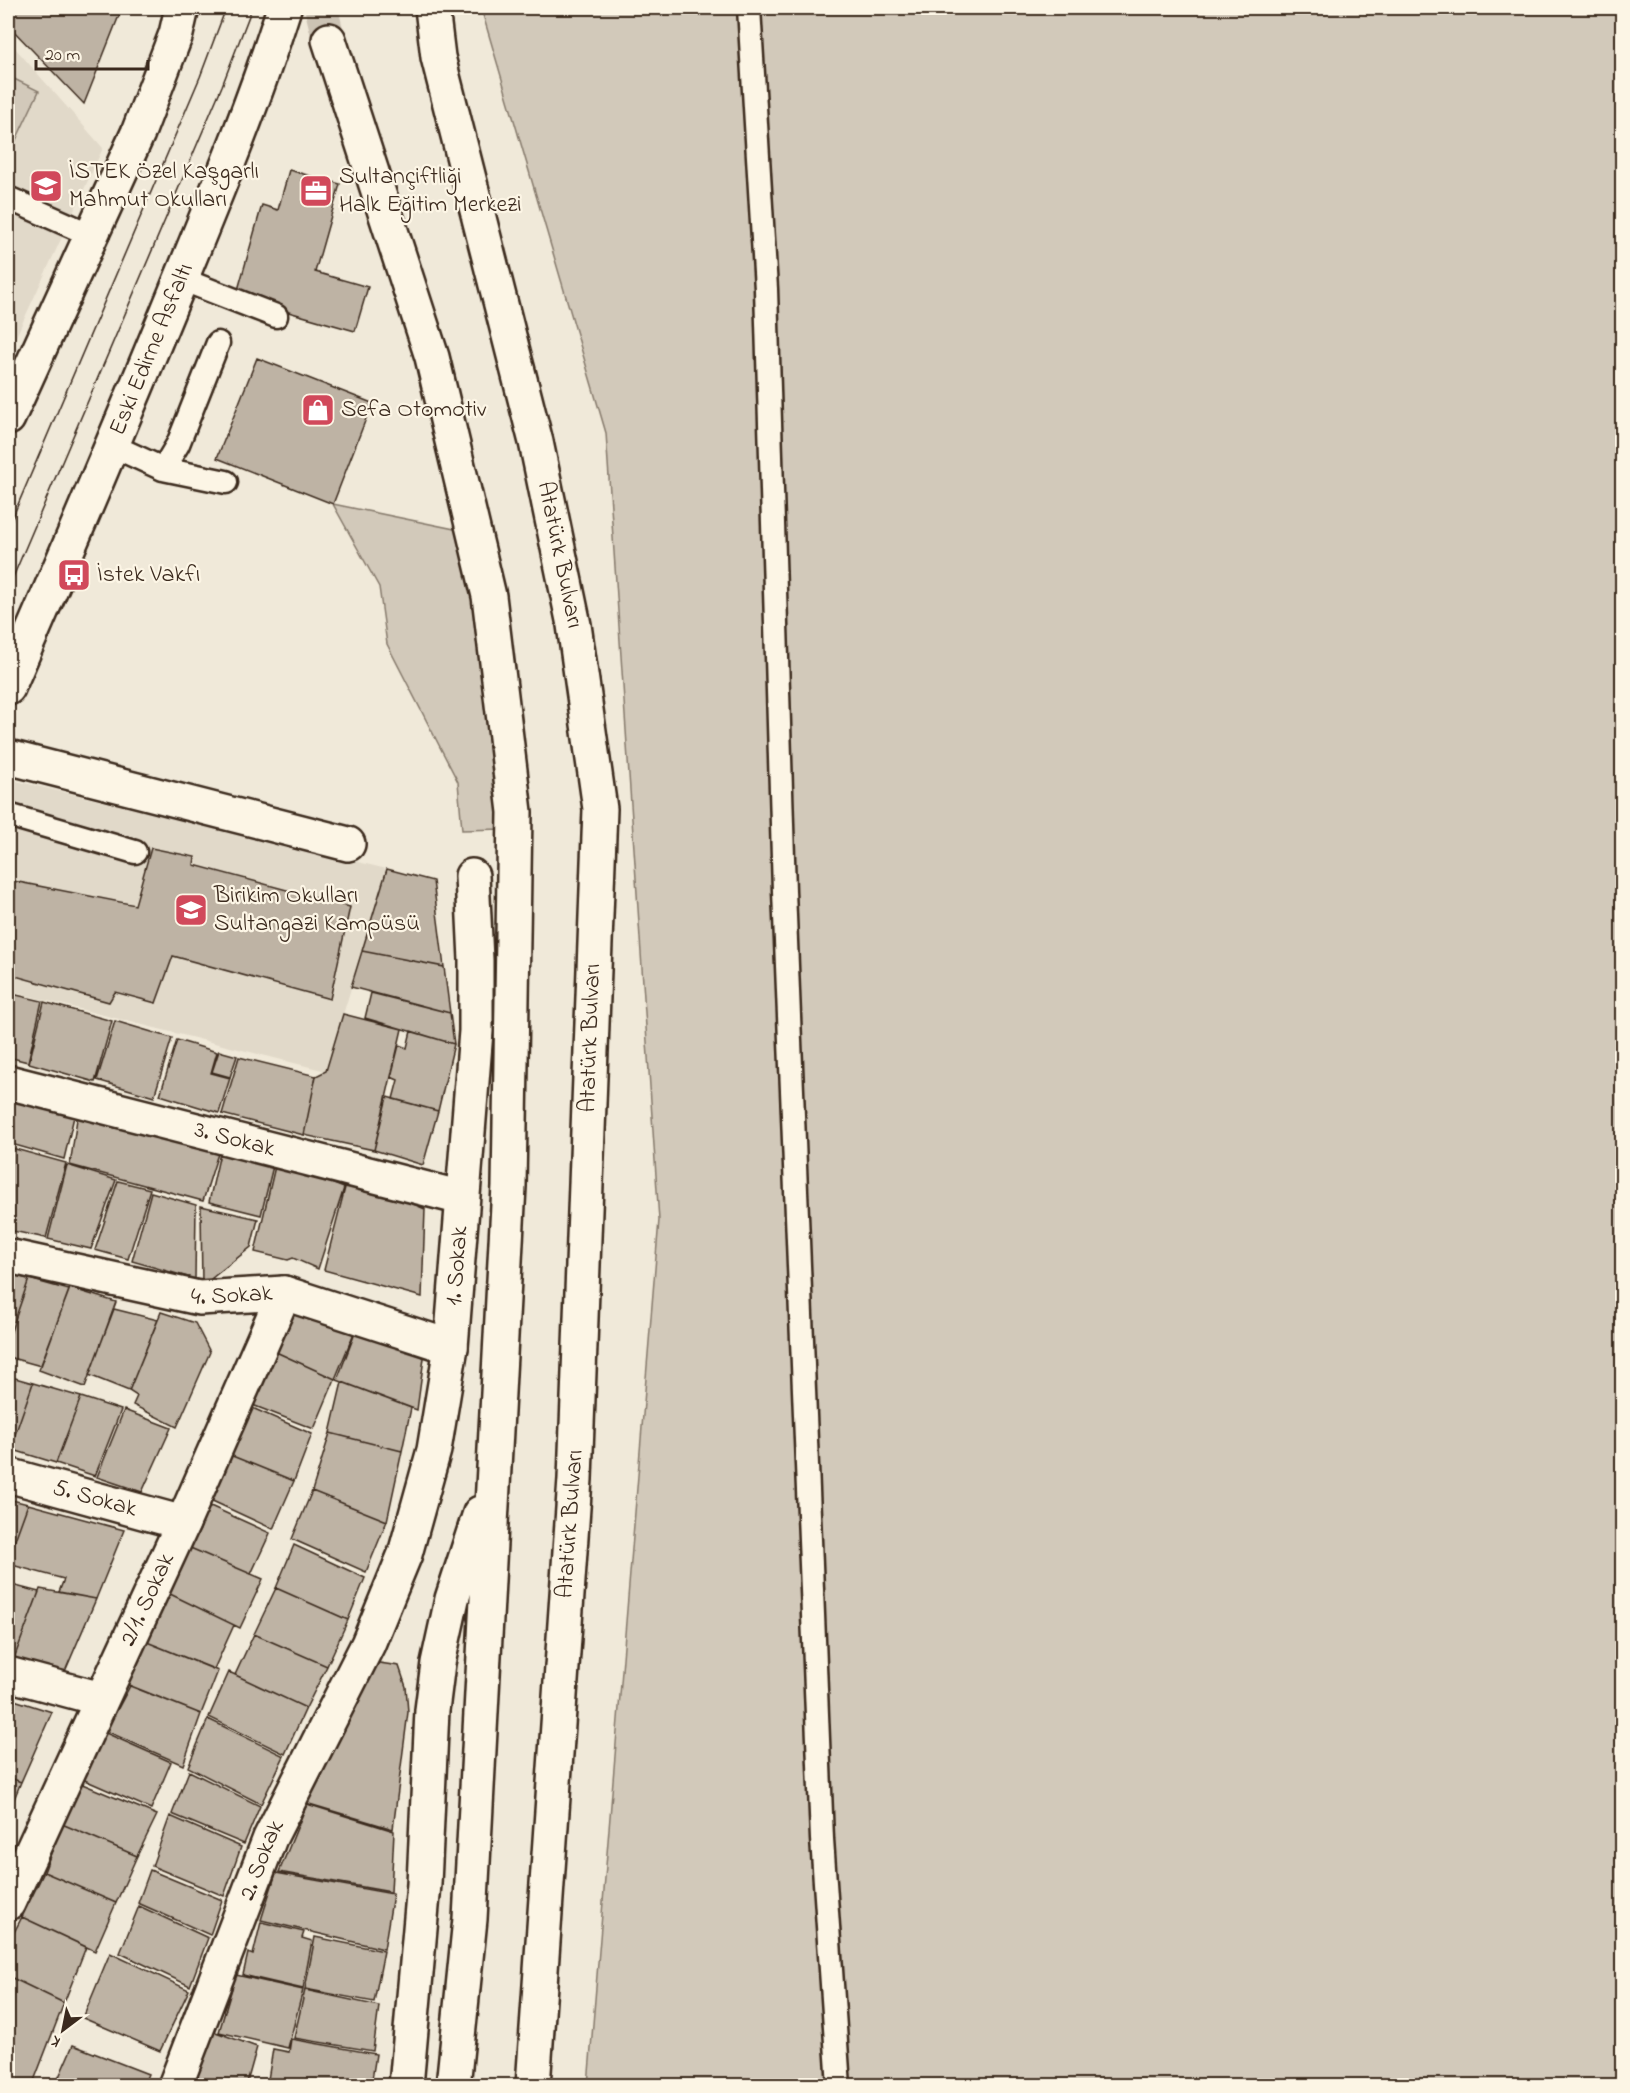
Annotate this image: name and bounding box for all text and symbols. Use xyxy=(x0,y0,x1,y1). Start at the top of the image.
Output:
scale bar xyxy=(36,33,148,71)
text: 20 m xyxy=(45,43,80,69)
place label: İSTEK Özel Kaşgarlı Mahmut Okulları xyxy=(69,155,259,218)
place label: Sultançiftliği Halk Eğitim Merkezi xyxy=(339,160,522,223)
school or university icon: İSTEK Özel Kaşgarlı Mahmut Okulları xyxy=(28,168,64,204)
office icon: Sultançiftliği Halk Eğitim Merkezi xyxy=(298,173,334,209)
street label: Eski Edirne Asfaltı xyxy=(101,258,203,441)
shop icon: Sefa Otomotiv xyxy=(300,392,336,428)
place label: Sefa Otomotiv xyxy=(341,393,487,428)
street label: Atatürk Bulvarı xyxy=(527,478,592,631)
bus stop icon: İstek Vakfı xyxy=(56,557,92,593)
place label: İstek Vakfı xyxy=(97,558,200,593)
place label: Birikim Okulları Sultangazi Kampüsü xyxy=(213,879,420,942)
school or university icon: Birikim Okulları Sultangazi Kampüsü xyxy=(173,892,209,928)
street label: Atatürk Bulvarı xyxy=(571,963,611,1113)
street label: 3. Sokak xyxy=(191,1113,279,1167)
street label: 1. Sokak xyxy=(437,1224,478,1307)
street label: 4. Sokak xyxy=(187,1276,274,1315)
street label: Atatürk Bulvarı xyxy=(548,1448,594,1600)
street label: 5. Sokak xyxy=(49,1471,141,1527)
street label: 2/1. Sokak xyxy=(111,1547,185,1652)
street label: 2. Sokak xyxy=(230,1813,294,1906)
north arrow xyxy=(33,2000,93,2060)
text: K xyxy=(45,2028,66,2053)

